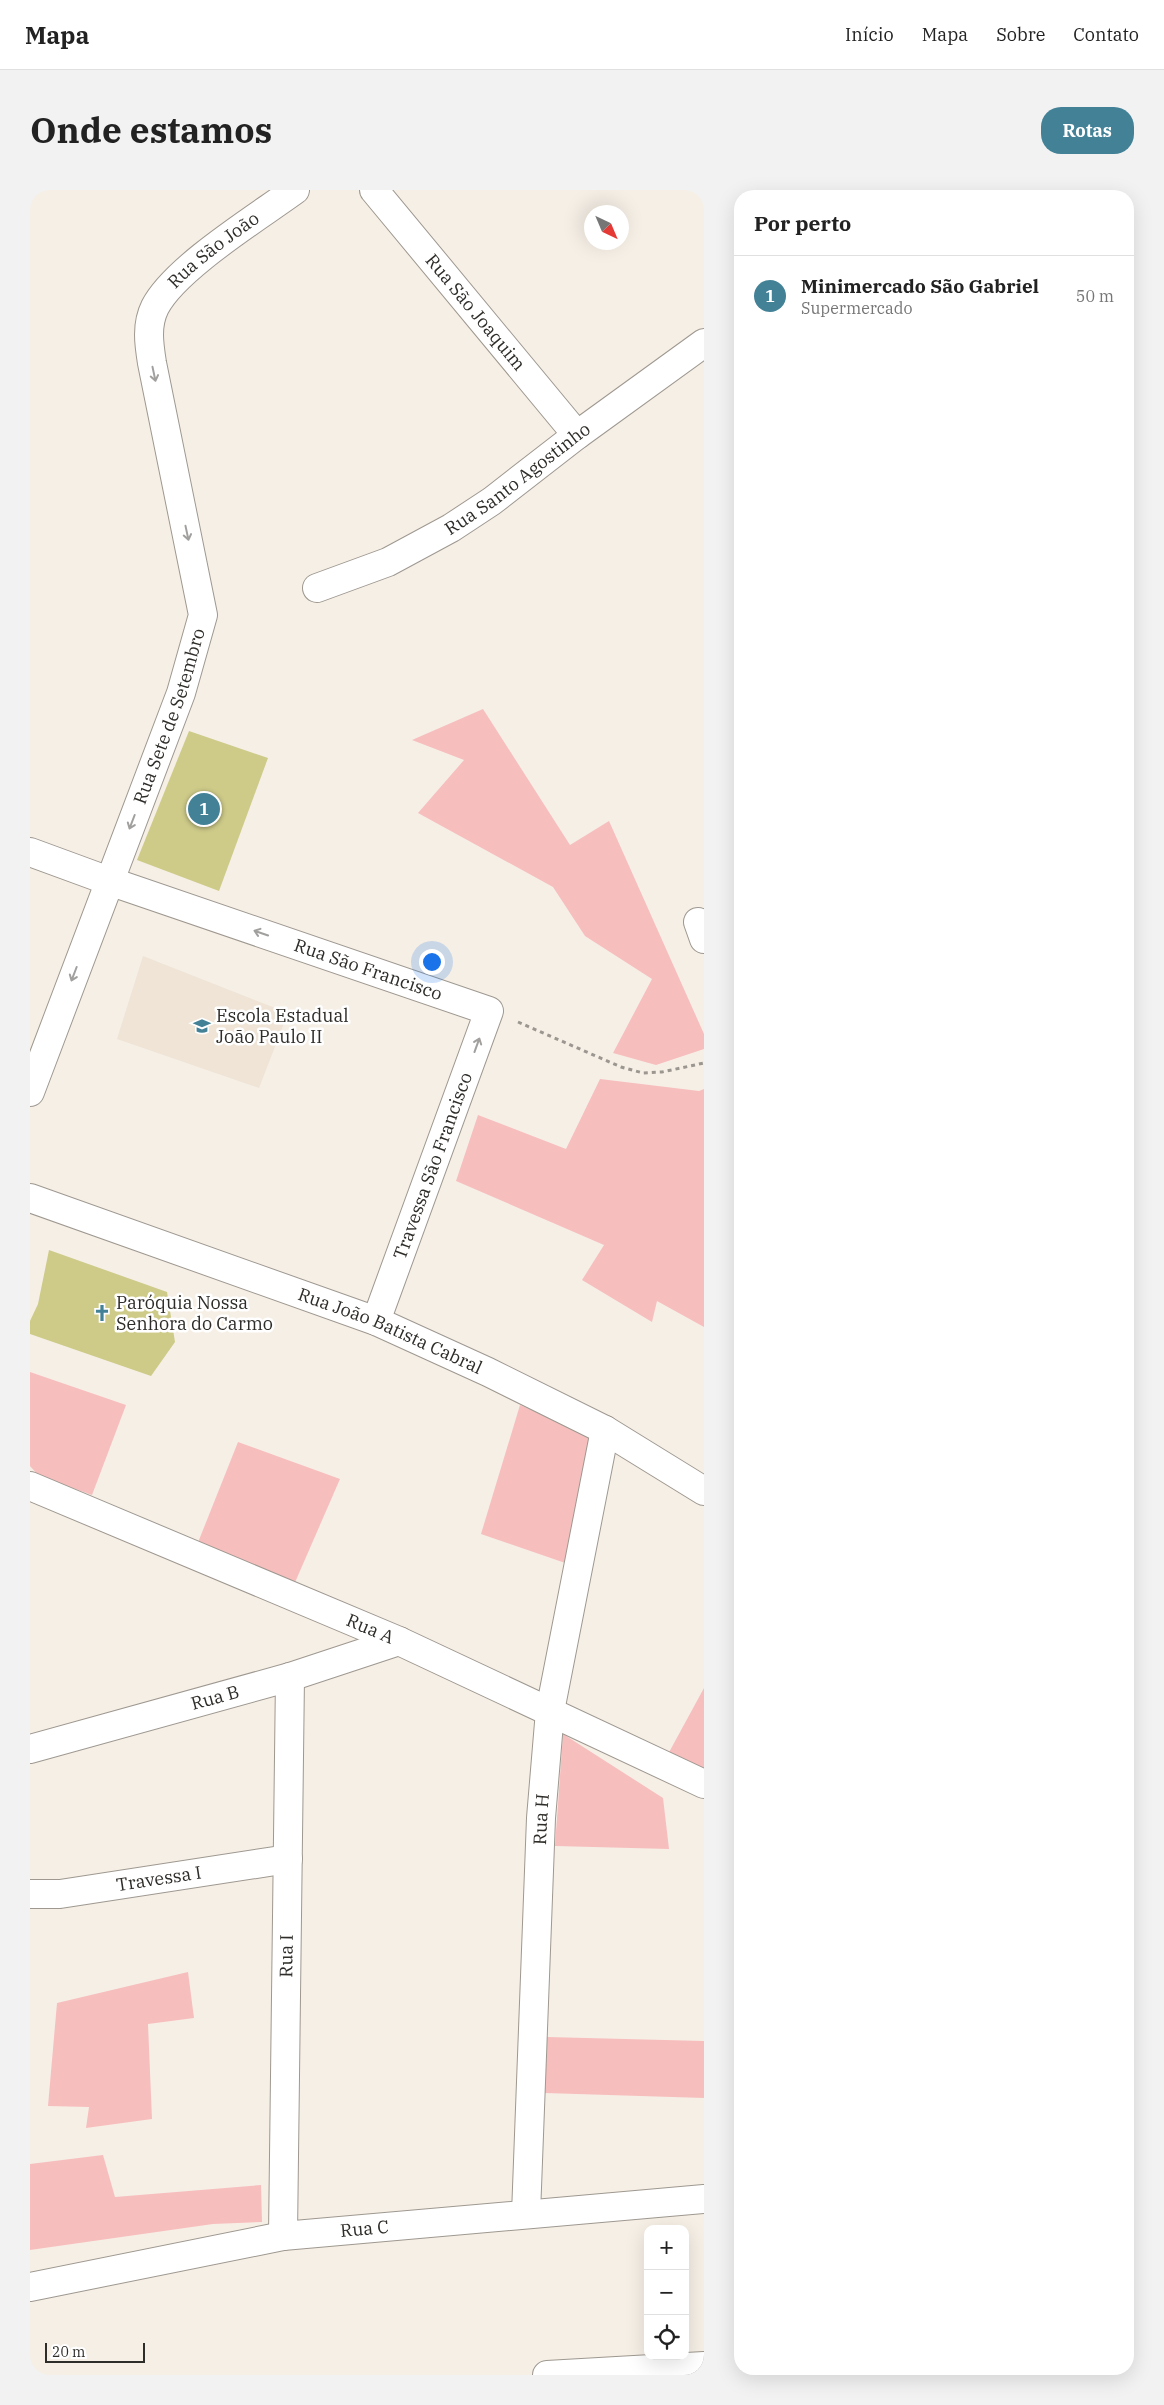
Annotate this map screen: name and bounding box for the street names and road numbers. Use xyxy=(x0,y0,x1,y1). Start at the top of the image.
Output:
street label: Rua São João xyxy=(162,207,263,293)
street label: Rua São Joaquim xyxy=(421,249,531,375)
street label: Rua Santo Agostinho xyxy=(440,417,595,540)
street label: Rua Sete de Setembro xyxy=(128,625,210,807)
street label: Rua São Francisco xyxy=(291,933,445,1005)
street label: Travessa São Francisco xyxy=(388,1069,477,1263)
street label: Rua João Batista Cabral xyxy=(295,1282,486,1379)
street label: Rua A xyxy=(343,1608,398,1649)
street label: Rua B xyxy=(188,1680,242,1715)
street label: Rua H xyxy=(528,1793,554,1845)
street label: Travessa I xyxy=(115,1860,203,1896)
street label: Rua I xyxy=(274,1934,298,1978)
street label: Rua C xyxy=(339,2215,390,2242)

